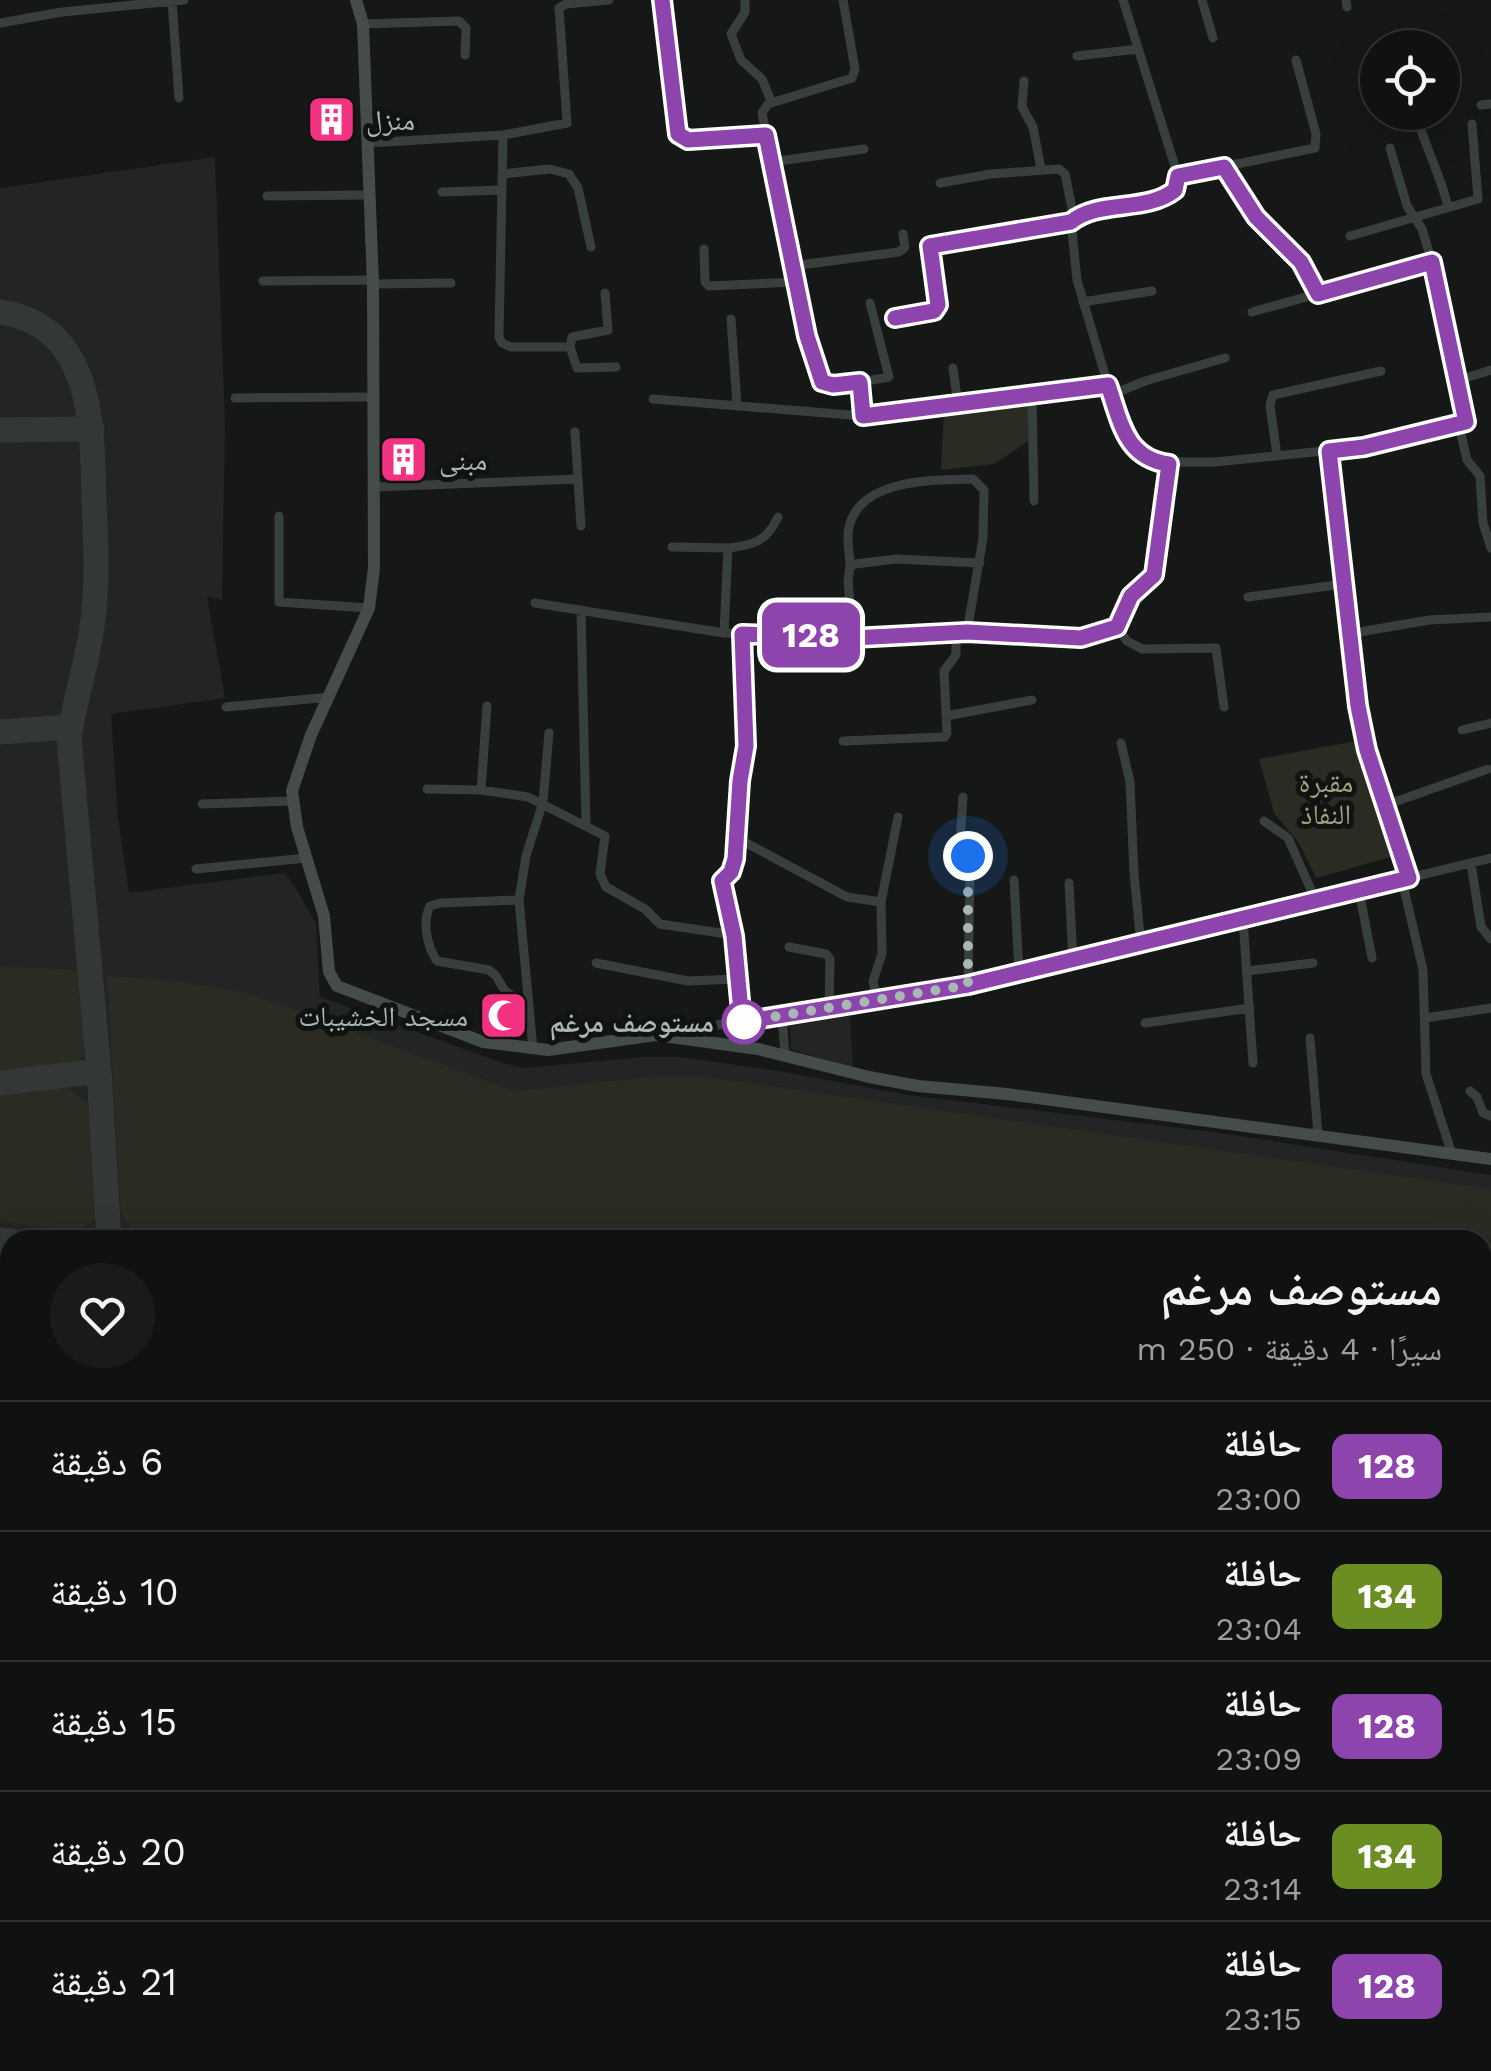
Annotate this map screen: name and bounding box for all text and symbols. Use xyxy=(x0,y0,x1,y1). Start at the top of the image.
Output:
map controls xyxy=(1360,30,1460,130)
button: locate xyxy=(1360,30,1460,130)
building icon: منزل xyxy=(305,94,357,146)
place label: منزل xyxy=(366,104,415,137)
building icon: مبنى xyxy=(378,434,430,486)
place label: مبنى xyxy=(439,444,487,478)
line badge: 128 xyxy=(754,602,868,668)
text: 128 xyxy=(782,614,840,656)
park label: مقبرة النفاذ xyxy=(1299,766,1353,831)
your location xyxy=(943,831,993,881)
mosque icon: مسجد الخشيبات xyxy=(477,990,529,1042)
place label: مسجد الخشيبات xyxy=(298,1000,468,1033)
marker: مستوصف مرغم xyxy=(723,1001,765,1043)
place label: مستوصف مرغم xyxy=(550,1006,714,1041)
text: مستوصف مرغم xyxy=(1160,1260,1442,1317)
button: heart xyxy=(50,1263,155,1368)
text: سيرًا · 4 دقيقة · 250 m xyxy=(1137,1330,1442,1368)
text: حافلة xyxy=(1223,1421,1302,1465)
text: 6 دقيقة xyxy=(50,1440,163,1484)
text: 128 xyxy=(1358,1445,1416,1487)
text: 23:00 xyxy=(1215,1480,1302,1518)
text: حافلة xyxy=(1223,1551,1302,1595)
text: 10 دقيقة xyxy=(50,1570,179,1614)
text: 134 xyxy=(1358,1575,1416,1617)
text: 23:04 xyxy=(1216,1610,1302,1648)
text: حافلة xyxy=(1223,1681,1302,1725)
text: 15 دقيقة xyxy=(50,1700,177,1744)
text: 128 xyxy=(1358,1705,1416,1747)
text: 23:09 xyxy=(1216,1740,1302,1778)
text: حافلة xyxy=(1223,1811,1302,1855)
text: 20 دقيقة xyxy=(50,1830,186,1874)
text: 134 xyxy=(1358,1835,1416,1877)
text: 23:14 xyxy=(1223,1870,1302,1908)
text: حافلة xyxy=(1223,1941,1302,1985)
text: 21 دقيقة xyxy=(50,1960,177,2004)
text: 128 xyxy=(1358,1965,1416,2007)
text: 23:15 xyxy=(1224,2000,1302,2038)

